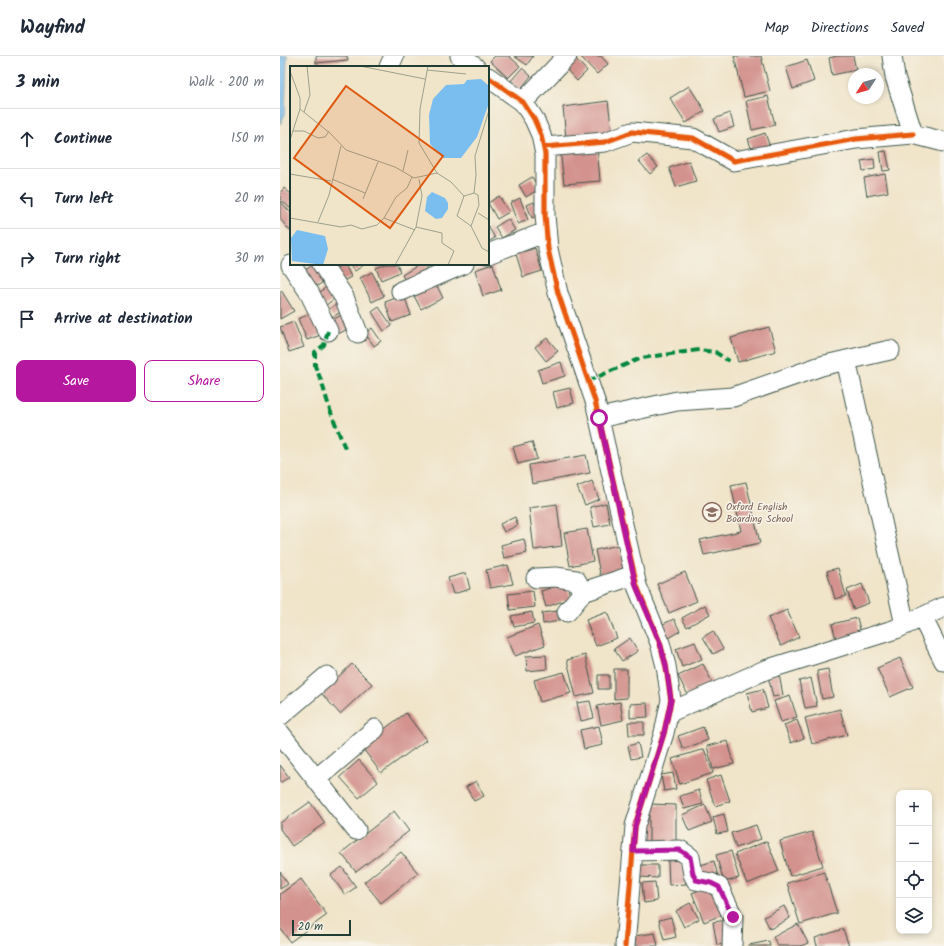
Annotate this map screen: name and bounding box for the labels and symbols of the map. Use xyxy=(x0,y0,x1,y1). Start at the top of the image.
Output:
inset map xyxy=(290,66,489,265)
north arrow xyxy=(848,68,884,104)
route start xyxy=(590,409,608,427)
place label: Oxford English Boarding School xyxy=(726,499,794,527)
school or university icon: Oxford English Boarding School xyxy=(701,501,723,523)
route end xyxy=(724,908,742,926)
scale bar xyxy=(292,918,351,937)

